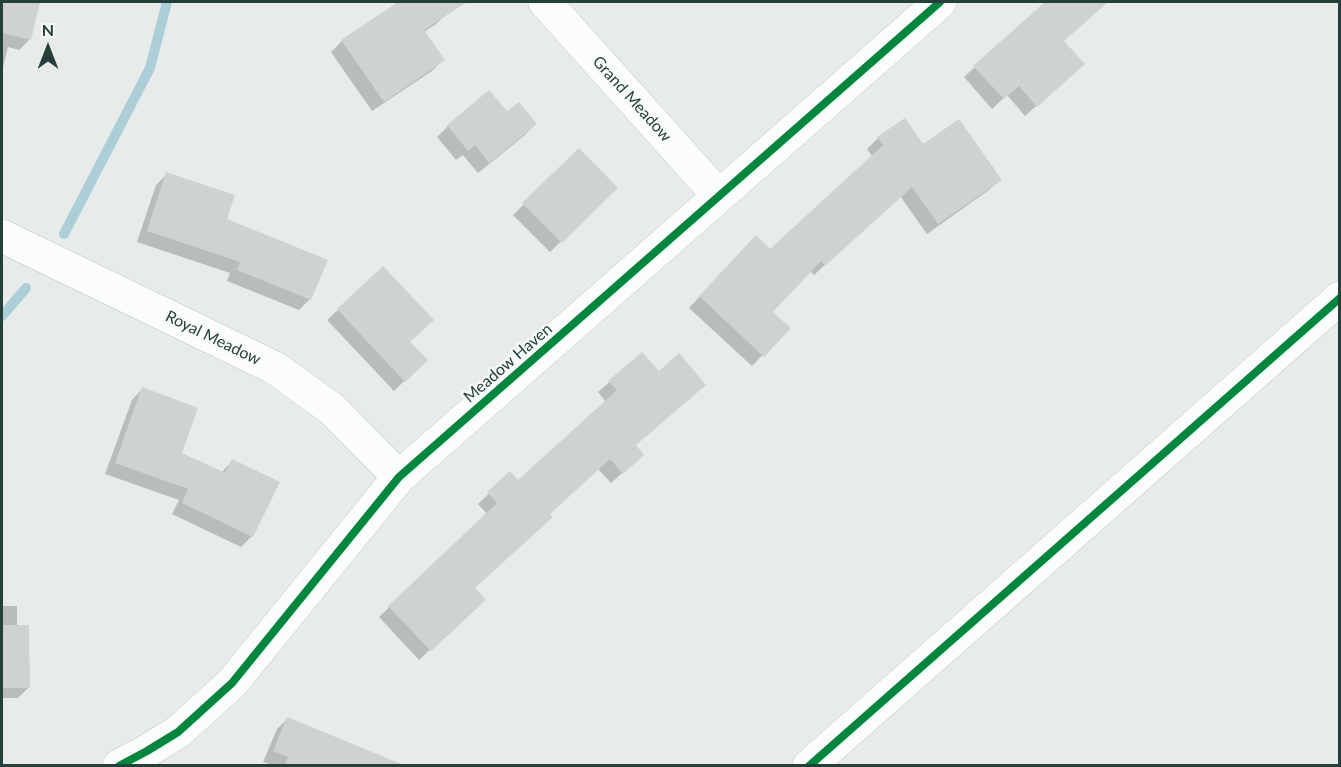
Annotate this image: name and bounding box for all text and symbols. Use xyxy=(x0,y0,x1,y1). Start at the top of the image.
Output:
north arrow xyxy=(18,18,78,78)
text: N xyxy=(42,20,54,39)
street label: Grand Meadow xyxy=(589,52,675,146)
street label: Royal Meadow xyxy=(162,307,264,369)
street label: Meadow Haven xyxy=(460,319,556,407)

